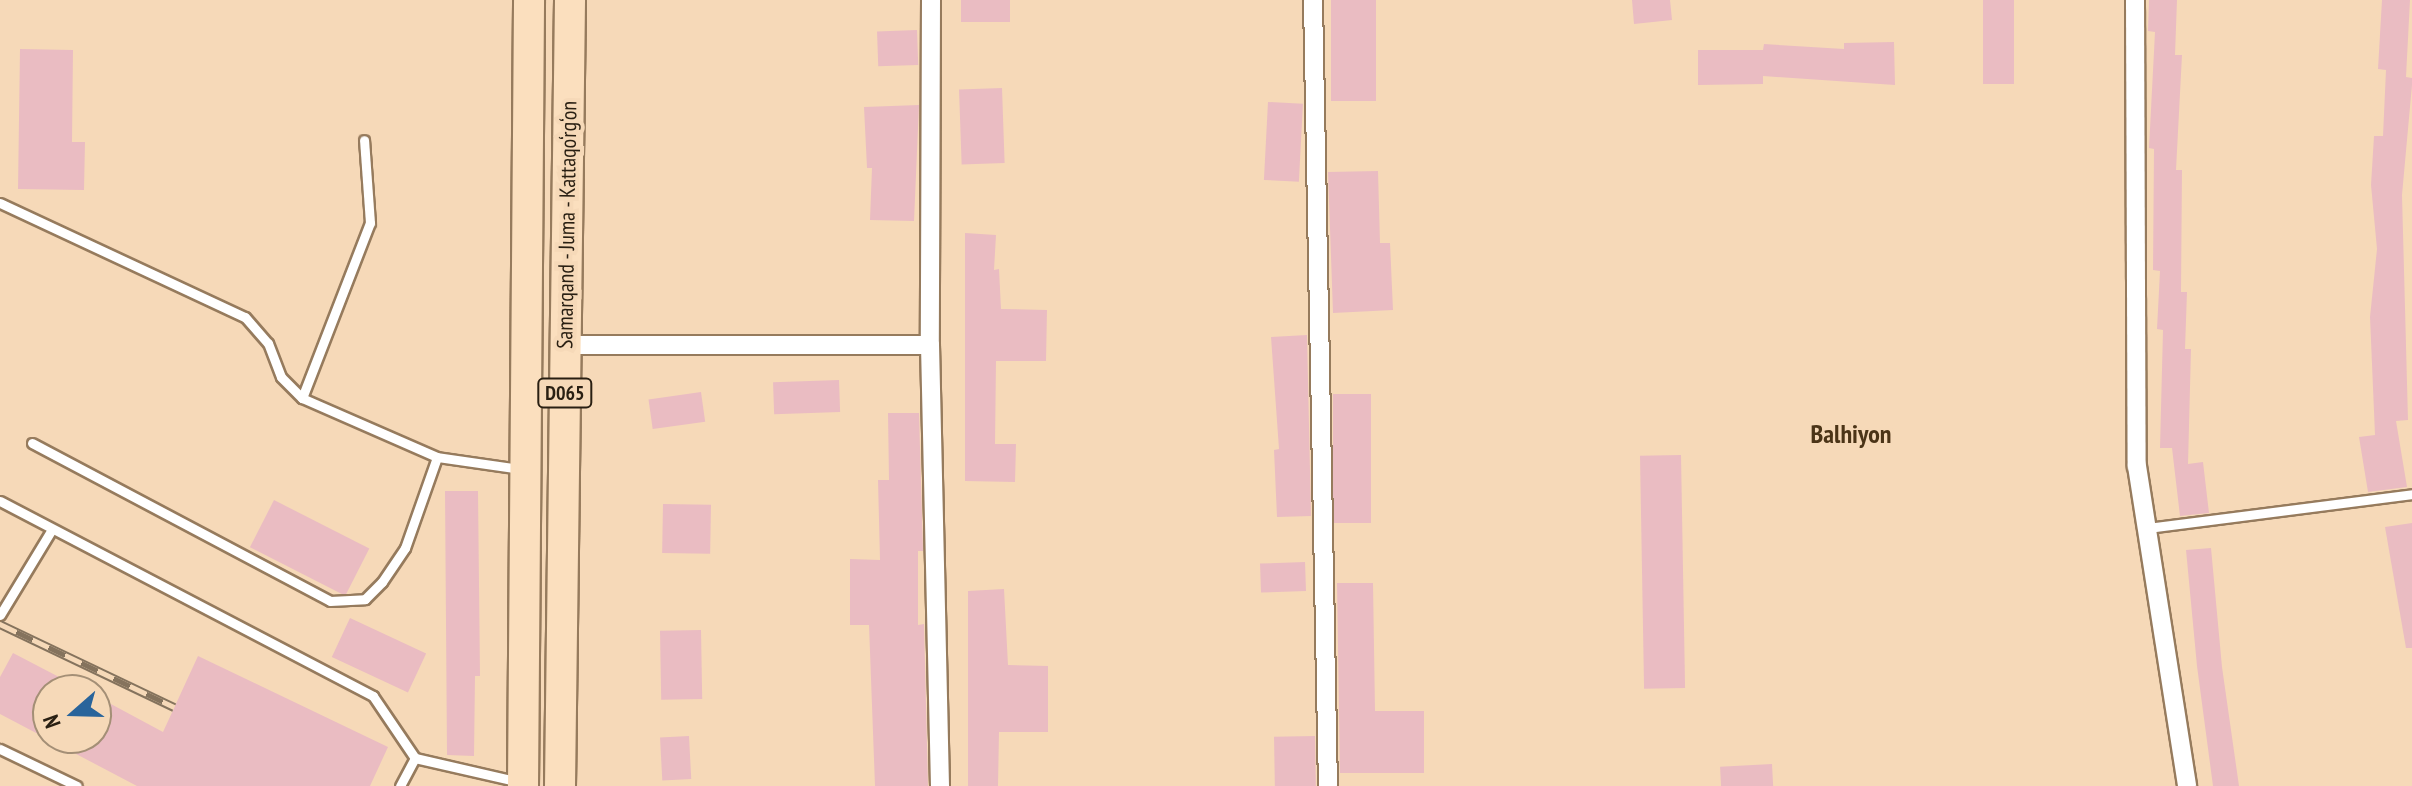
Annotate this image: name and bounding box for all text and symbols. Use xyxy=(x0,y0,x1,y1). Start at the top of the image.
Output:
street label: Samarqand - Juma - Kattaqo‘rg‘on xyxy=(552,99,582,351)
road number: D065 xyxy=(537,377,593,409)
district label: Balhiyon xyxy=(1811,418,1891,450)
north arrow xyxy=(32,674,112,754)
text: N xyxy=(36,711,67,732)

